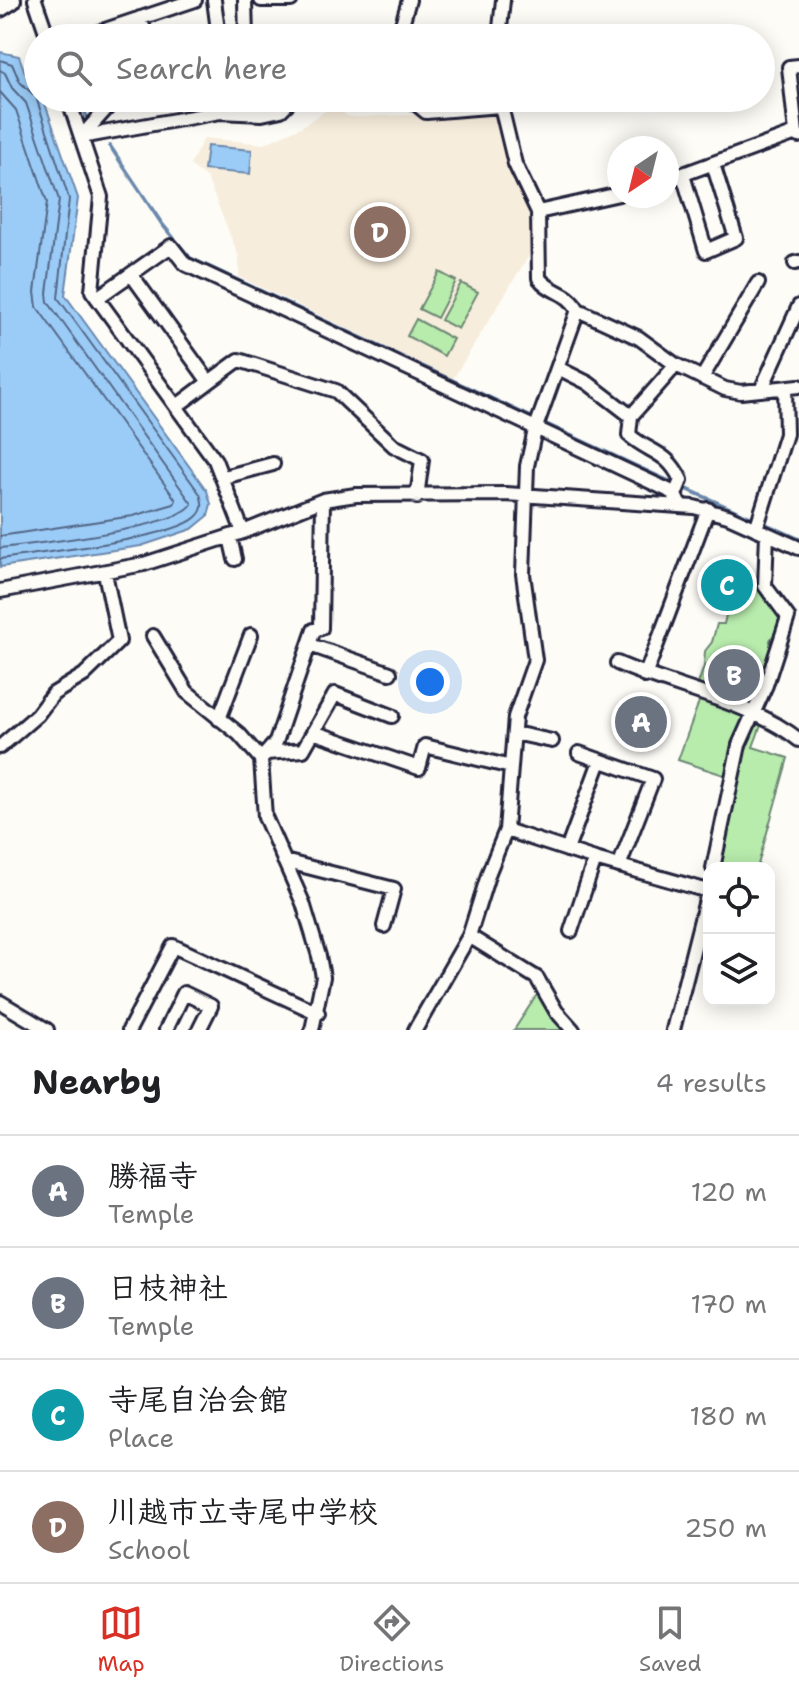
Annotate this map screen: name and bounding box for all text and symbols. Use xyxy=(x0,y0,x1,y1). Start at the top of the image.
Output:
search box xyxy=(24,24,775,112)
icon: search xyxy=(52,46,96,90)
text: Search here xyxy=(116,48,287,89)
north arrow xyxy=(607,136,679,208)
pin: D xyxy=(354,202,406,262)
pin: C xyxy=(701,555,753,615)
pin: B xyxy=(708,645,760,705)
your location xyxy=(410,662,450,702)
pin: A xyxy=(615,692,667,752)
map controls xyxy=(703,862,775,1006)
button: locate xyxy=(703,862,775,934)
button: layers xyxy=(703,934,775,1006)
text: Nearby xyxy=(32,1059,162,1105)
text: 4 results xyxy=(655,1065,767,1100)
text: 勝福寺 xyxy=(108,1155,198,1196)
text: A xyxy=(48,1174,68,1209)
text: 120 m xyxy=(691,1174,767,1209)
text: Temple xyxy=(108,1196,195,1231)
text: 日枝神社 xyxy=(108,1267,228,1308)
text: B xyxy=(50,1286,66,1321)
text: 170 m xyxy=(690,1286,767,1321)
text: Temple xyxy=(108,1308,195,1343)
text: 寺尾自治会館 xyxy=(108,1379,288,1420)
text: C xyxy=(50,1398,66,1433)
text: 180 m xyxy=(689,1398,767,1433)
text: Place xyxy=(108,1420,174,1455)
text: 川越市立寺尾中学校 xyxy=(108,1491,378,1532)
text: D xyxy=(49,1510,67,1545)
text: 250 m xyxy=(684,1510,767,1545)
text: School xyxy=(108,1532,190,1567)
tab: Map xyxy=(97,1601,145,1678)
tab: Directions xyxy=(339,1601,444,1678)
tab: Saved xyxy=(639,1601,702,1678)

